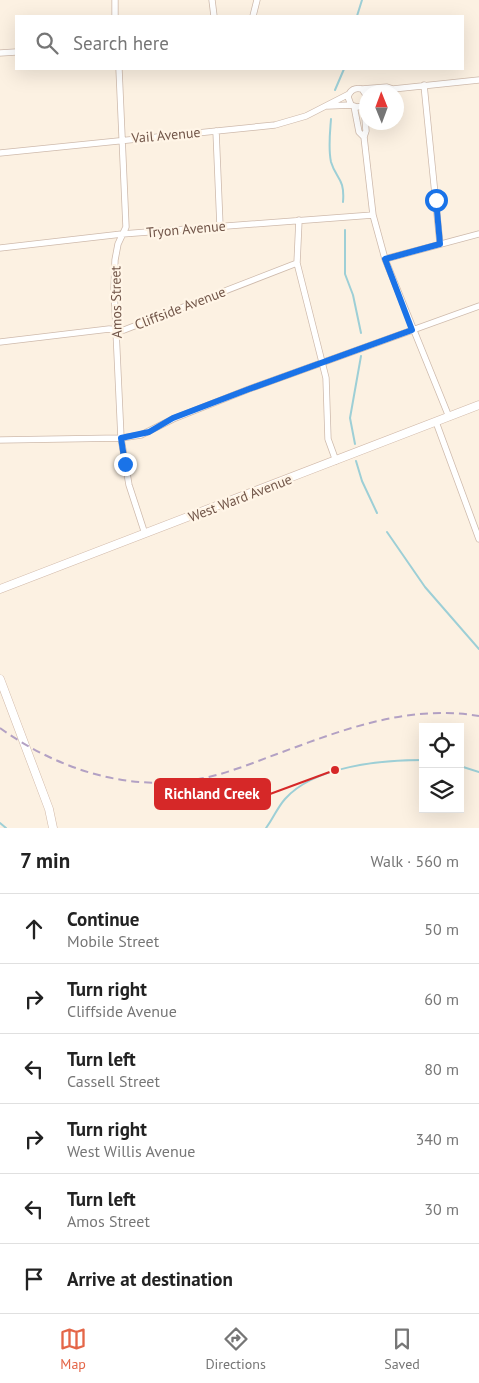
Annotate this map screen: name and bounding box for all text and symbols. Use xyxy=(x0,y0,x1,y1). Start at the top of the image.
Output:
search box xyxy=(15,15,464,70)
icon: search xyxy=(33,29,61,57)
text: Search here xyxy=(73,31,169,55)
north arrow xyxy=(359,85,404,130)
street label: Vail Avenue xyxy=(130,123,201,147)
route start xyxy=(425,189,448,212)
street label: Tryon Avenue xyxy=(146,217,226,241)
street label: Amos Street xyxy=(106,265,126,338)
street label: Cliffside Avenue xyxy=(132,282,228,334)
route end xyxy=(114,453,137,476)
street label: West Ward Avenue xyxy=(186,470,294,526)
map controls xyxy=(419,723,464,813)
button: locate xyxy=(419,723,464,768)
button: layers xyxy=(419,768,464,813)
callout: Richland Creek xyxy=(155,779,270,809)
text: Richland Creek xyxy=(164,784,260,803)
text: 7 min xyxy=(20,847,70,874)
text: Walk · 560 m xyxy=(370,851,459,871)
text: Continue xyxy=(67,907,139,931)
icon: ahead xyxy=(20,915,48,943)
text: 50 m xyxy=(424,919,459,939)
text: Mobile Street xyxy=(67,931,159,951)
text: Turn right xyxy=(67,977,147,1001)
icon: right xyxy=(20,985,48,1013)
text: 60 m xyxy=(424,989,459,1009)
text: Cliffside Avenue xyxy=(67,1001,177,1021)
text: Turn left xyxy=(67,1047,136,1071)
icon: left xyxy=(20,1055,48,1083)
text: 80 m xyxy=(424,1059,459,1079)
text: Cassell Street xyxy=(67,1071,160,1091)
text: Turn right xyxy=(67,1117,147,1141)
icon: right xyxy=(20,1125,48,1153)
text: 340 m xyxy=(416,1129,459,1149)
text: West Willis Avenue xyxy=(67,1141,195,1161)
text: Turn left xyxy=(67,1187,136,1211)
icon: left xyxy=(20,1195,48,1223)
text: 30 m xyxy=(424,1199,459,1219)
text: Amos Street xyxy=(67,1211,150,1231)
icon: arrive xyxy=(20,1265,48,1293)
text: Arrive at destination xyxy=(67,1267,233,1291)
tab: Map xyxy=(59,1325,87,1373)
tab: Directions xyxy=(205,1325,266,1373)
tab: Saved xyxy=(384,1325,420,1373)

